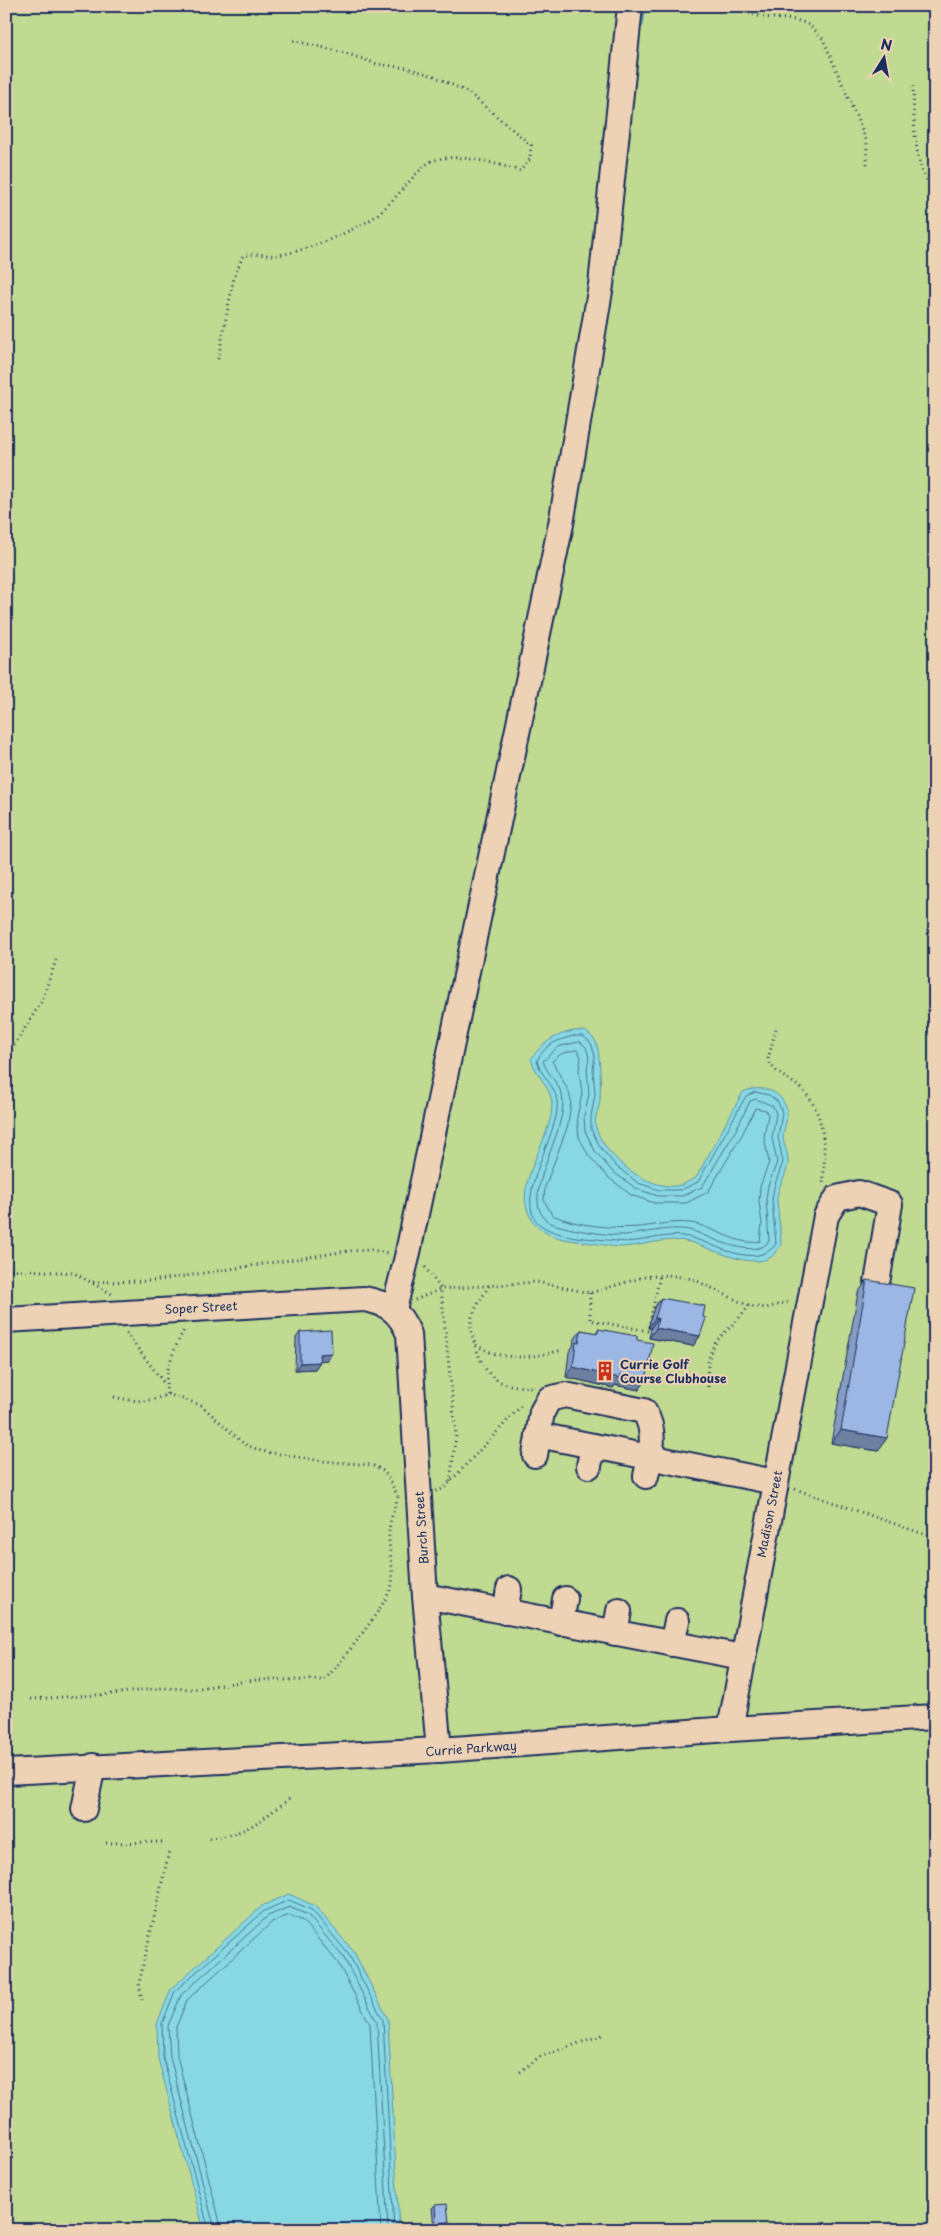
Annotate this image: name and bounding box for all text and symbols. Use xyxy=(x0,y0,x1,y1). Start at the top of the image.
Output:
north arrow xyxy=(858,32,908,82)
text: N xyxy=(879,33,894,56)
street label: Soper Street xyxy=(164,1296,238,1318)
place label: Currie Golf Course Clubhouse xyxy=(620,1355,727,1387)
building icon: Currie Golf Course Clubhouse xyxy=(594,1360,616,1382)
street label: Madison Street xyxy=(752,1469,786,1559)
street label: Burch Street xyxy=(409,1491,433,1565)
street label: Currie Parkway xyxy=(425,1736,517,1760)

